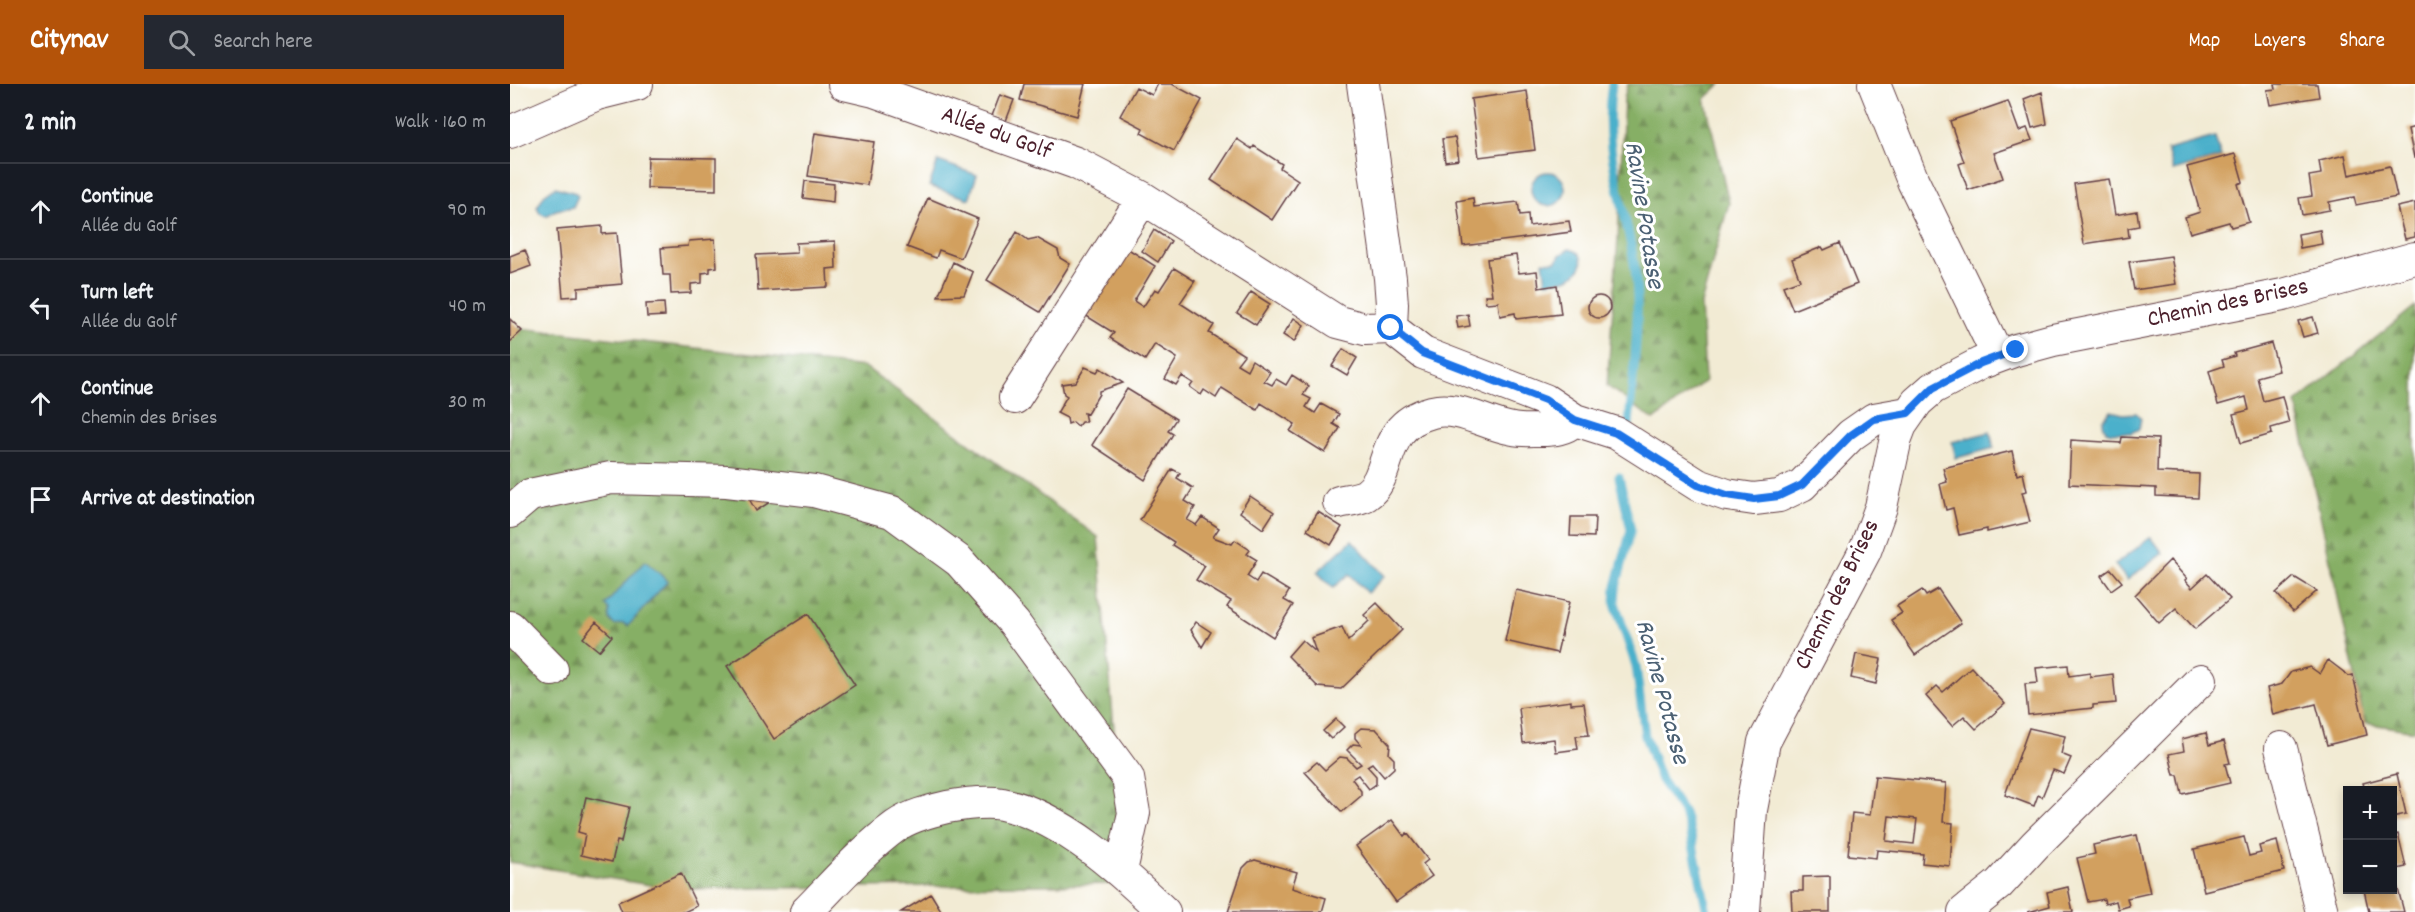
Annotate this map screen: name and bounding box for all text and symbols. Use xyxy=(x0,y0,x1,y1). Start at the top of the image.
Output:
search box xyxy=(144,15,564,69)
text: Citynav xyxy=(30,22,108,62)
icon: search xyxy=(165,26,198,59)
text: Search here xyxy=(213,27,313,58)
text: Map xyxy=(2189,27,2220,57)
text: Layers xyxy=(2253,27,2306,57)
text: Share xyxy=(2339,27,2385,57)
street label: Allée du Golf xyxy=(936,98,1056,170)
text: 2 min xyxy=(24,105,76,142)
text: Walk · 160 m xyxy=(395,109,486,137)
water label: Ravine Potasse xyxy=(1613,139,1673,293)
text: Continue xyxy=(81,182,153,213)
icon: ahead xyxy=(24,195,57,228)
text: 90 m xyxy=(448,197,486,225)
text: Allée du Golf xyxy=(81,213,177,241)
street label: Chemin des Brises xyxy=(2144,270,2312,338)
text: Turn left xyxy=(81,278,153,309)
icon: left xyxy=(24,291,57,324)
text: 40 m xyxy=(448,293,486,321)
text: Allée du Golf xyxy=(81,309,177,337)
route start xyxy=(1377,314,1403,340)
route end xyxy=(2002,336,2028,362)
text: Continue xyxy=(81,374,153,405)
icon: ahead xyxy=(24,387,57,420)
text: 30 m xyxy=(448,389,486,417)
text: Chemin des Brises xyxy=(81,405,217,433)
icon: arrive xyxy=(24,483,57,516)
text: Arrive at destination xyxy=(81,484,255,515)
street label: Chemin des Brises xyxy=(1787,514,1889,676)
water label: Ravine Potasse xyxy=(1624,616,1698,770)
map controls xyxy=(2343,786,2397,894)
button: + xyxy=(2343,786,2397,840)
button: − xyxy=(2343,840,2397,894)

